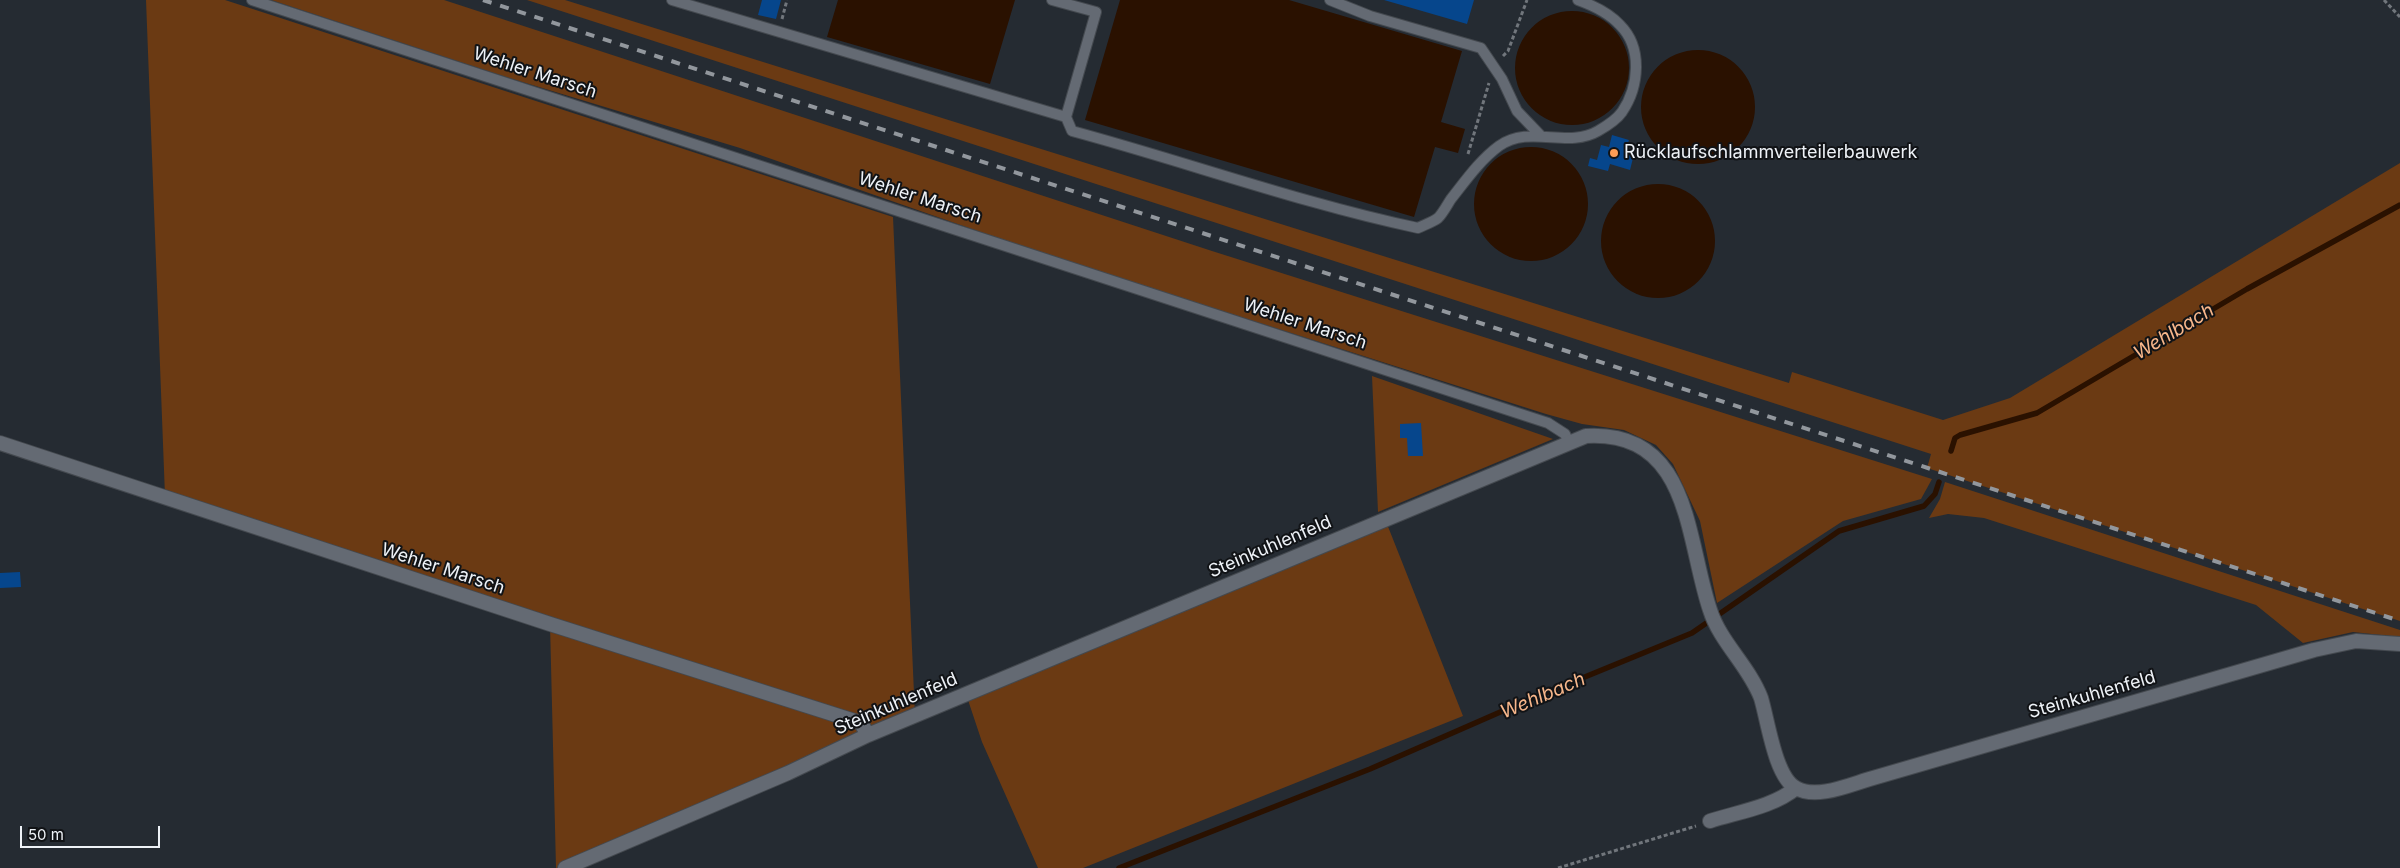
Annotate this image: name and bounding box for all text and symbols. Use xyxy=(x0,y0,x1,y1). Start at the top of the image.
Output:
street label: Wehler Marsch xyxy=(471,43,599,103)
place label: Rücklaufschlammverteilerbauwerk xyxy=(1624,142,1918,164)
marker: Rücklaufschlammverteilerbauwerk xyxy=(1608,147,1620,159)
street label: Wehler Marsch xyxy=(856,168,984,228)
street label: Wehler Marsch xyxy=(1241,294,1369,354)
water label: Wehlbach xyxy=(2130,299,2218,365)
street label: Steinkuhlenfeld xyxy=(1205,511,1335,583)
street label: Wehler Marsch xyxy=(379,539,507,599)
street label: Steinkuhlenfeld xyxy=(2026,667,2158,723)
street label: Steinkuhlenfeld xyxy=(831,668,961,740)
water label: Wehlbach xyxy=(1497,668,1589,724)
scale bar xyxy=(22,816,162,848)
text: 50 m xyxy=(28,825,64,844)

